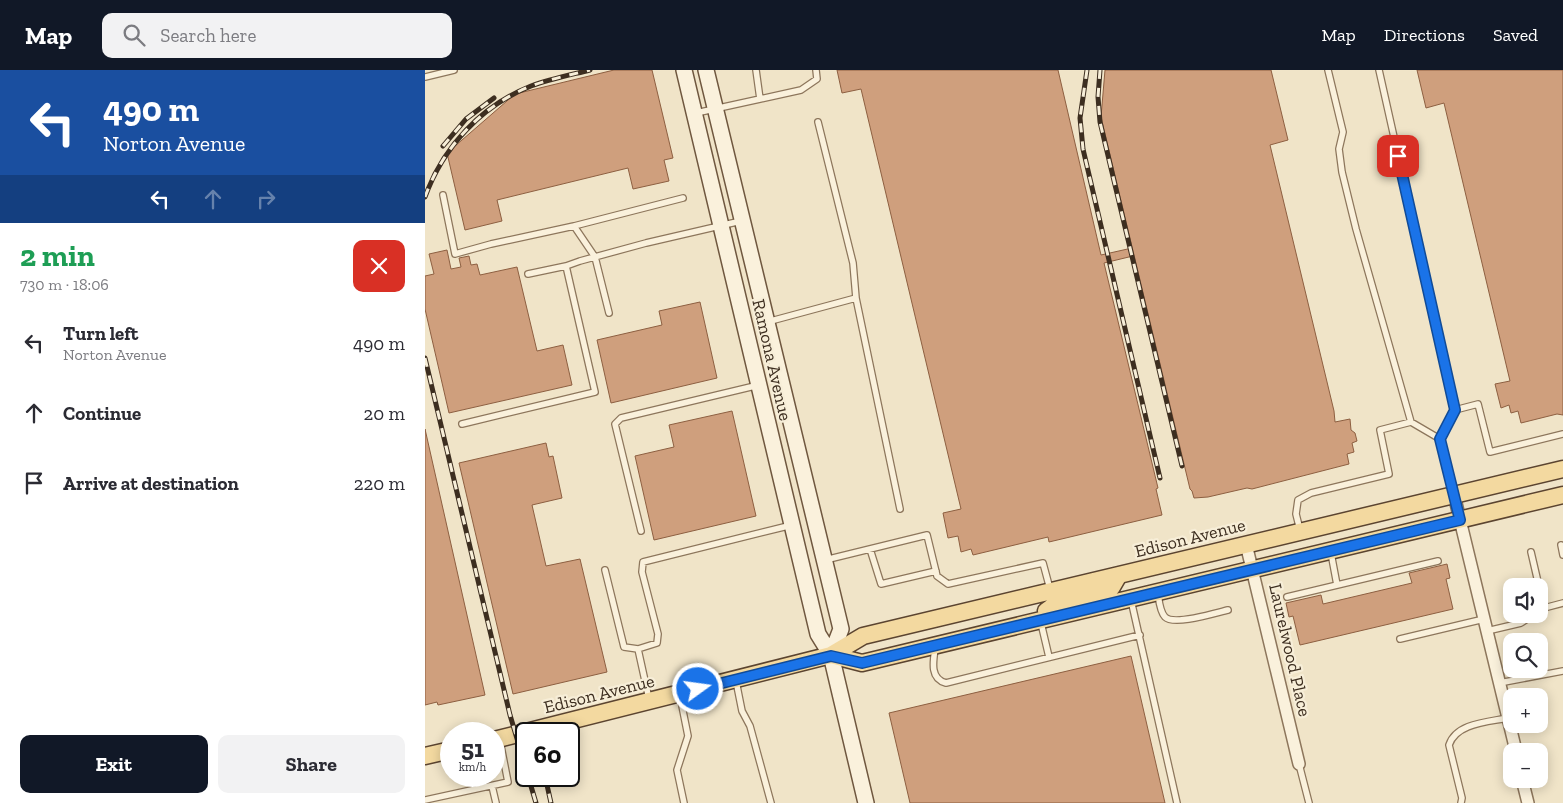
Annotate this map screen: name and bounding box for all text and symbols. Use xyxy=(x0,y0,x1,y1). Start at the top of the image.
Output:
search box xyxy=(102,13,452,58)
text: Map xyxy=(25,21,72,50)
icon: search xyxy=(120,21,148,49)
text: Search here xyxy=(160,24,257,47)
text: Map xyxy=(1321,24,1356,46)
text: Directions xyxy=(1384,24,1465,46)
text: Saved xyxy=(1493,24,1538,46)
text: 490 m xyxy=(103,88,199,130)
icon: left xyxy=(20,90,85,155)
text: Norton Avenue xyxy=(103,130,245,157)
pin xyxy=(1377,135,1419,177)
icon: arrive xyxy=(1384,142,1412,170)
icon: left xyxy=(146,185,174,213)
icon: ahead xyxy=(199,185,227,213)
icon: right xyxy=(252,185,280,213)
text: 2 min xyxy=(20,238,95,274)
button: close xyxy=(353,240,405,292)
text: 730 m · 18:06 xyxy=(20,275,109,294)
street label: Ramona Avenue xyxy=(747,297,797,423)
text: Turn left xyxy=(63,322,138,345)
icon: left xyxy=(20,329,48,357)
text: 490 m xyxy=(353,332,405,355)
text: Norton Avenue xyxy=(63,345,167,364)
icon: ahead xyxy=(20,399,48,427)
text: Continue xyxy=(63,402,141,425)
text: 20 m xyxy=(364,402,405,425)
icon: arrive xyxy=(20,469,48,497)
text: Arrive at destination xyxy=(63,472,239,495)
text: 220 m xyxy=(354,472,405,495)
street label: Edison Avenue xyxy=(1132,514,1248,562)
map controls xyxy=(1503,578,1548,788)
button: sound xyxy=(1503,578,1548,623)
street label: Laurelwood Place xyxy=(1264,581,1316,719)
button: search xyxy=(1503,633,1548,678)
position arrow xyxy=(671,662,723,714)
street label: Edison Avenue xyxy=(541,670,657,718)
button: + xyxy=(1503,688,1548,733)
speed limit sign: 60 xyxy=(515,722,580,787)
text: 51 xyxy=(461,733,484,763)
button: Exit xyxy=(20,735,208,793)
button: Share xyxy=(218,735,405,793)
button: − xyxy=(1503,743,1548,788)
text: km/h xyxy=(459,760,486,774)

